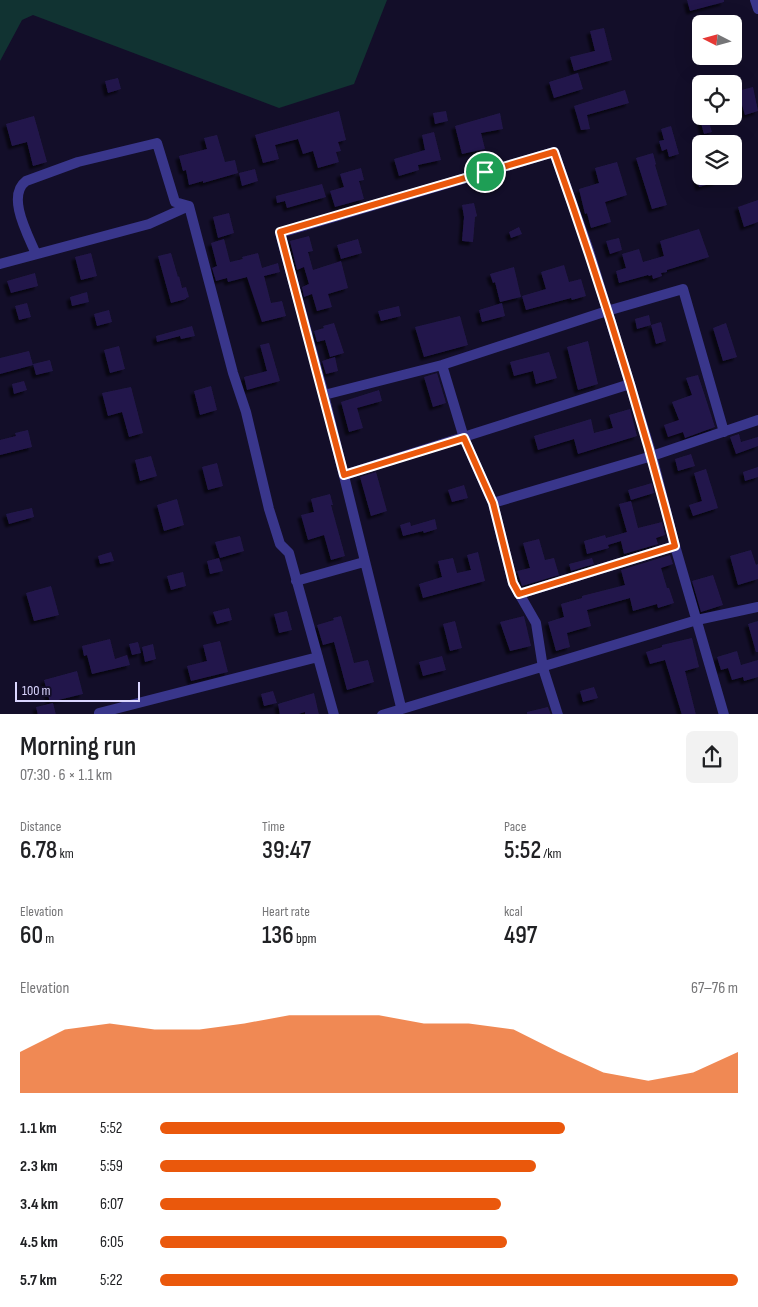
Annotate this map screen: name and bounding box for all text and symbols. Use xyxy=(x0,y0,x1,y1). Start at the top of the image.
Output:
north arrow xyxy=(692,15,742,65)
map controls xyxy=(692,15,742,185)
button: locate xyxy=(692,75,742,125)
button: layers xyxy=(692,135,742,185)
pin xyxy=(464,151,506,193)
icon: arrive xyxy=(471,158,499,186)
scale bar xyxy=(15,679,140,703)
text: 100 m xyxy=(22,682,51,699)
text: Morning run xyxy=(20,730,136,763)
button: share xyxy=(686,731,738,783)
text: 07:30 · 6 × 1.1 km xyxy=(20,766,112,785)
text: Distance xyxy=(20,818,61,835)
text: Time xyxy=(262,818,285,835)
text: Pace xyxy=(504,818,526,835)
text: 6.78 xyxy=(20,835,57,866)
text: 39:47 xyxy=(262,835,311,866)
text: 5:52 xyxy=(504,835,541,866)
text: km xyxy=(57,845,74,862)
text: /km xyxy=(541,845,562,862)
text: Elevation xyxy=(20,903,63,920)
text: Heart rate xyxy=(262,903,310,920)
text: kcal xyxy=(504,903,523,920)
text: 60 xyxy=(20,920,43,951)
text: 136 xyxy=(262,920,294,951)
text: 497 xyxy=(504,920,537,951)
text: m xyxy=(43,930,54,947)
text: bpm xyxy=(294,930,316,947)
text: Elevation xyxy=(20,979,69,998)
text: 67–76 m xyxy=(691,979,738,998)
text: 1.1 km xyxy=(20,1119,57,1138)
text: 5:52 xyxy=(100,1119,122,1138)
text: 2.3 km xyxy=(20,1157,58,1176)
text: 5:59 xyxy=(100,1157,123,1176)
text: 3.4 km xyxy=(20,1195,58,1214)
text: 6:07 xyxy=(100,1195,124,1214)
text: 4.5 km xyxy=(20,1233,58,1252)
text: 6:05 xyxy=(100,1233,124,1252)
text: 5.7 km xyxy=(20,1271,57,1290)
text: 5:22 xyxy=(100,1271,123,1290)

